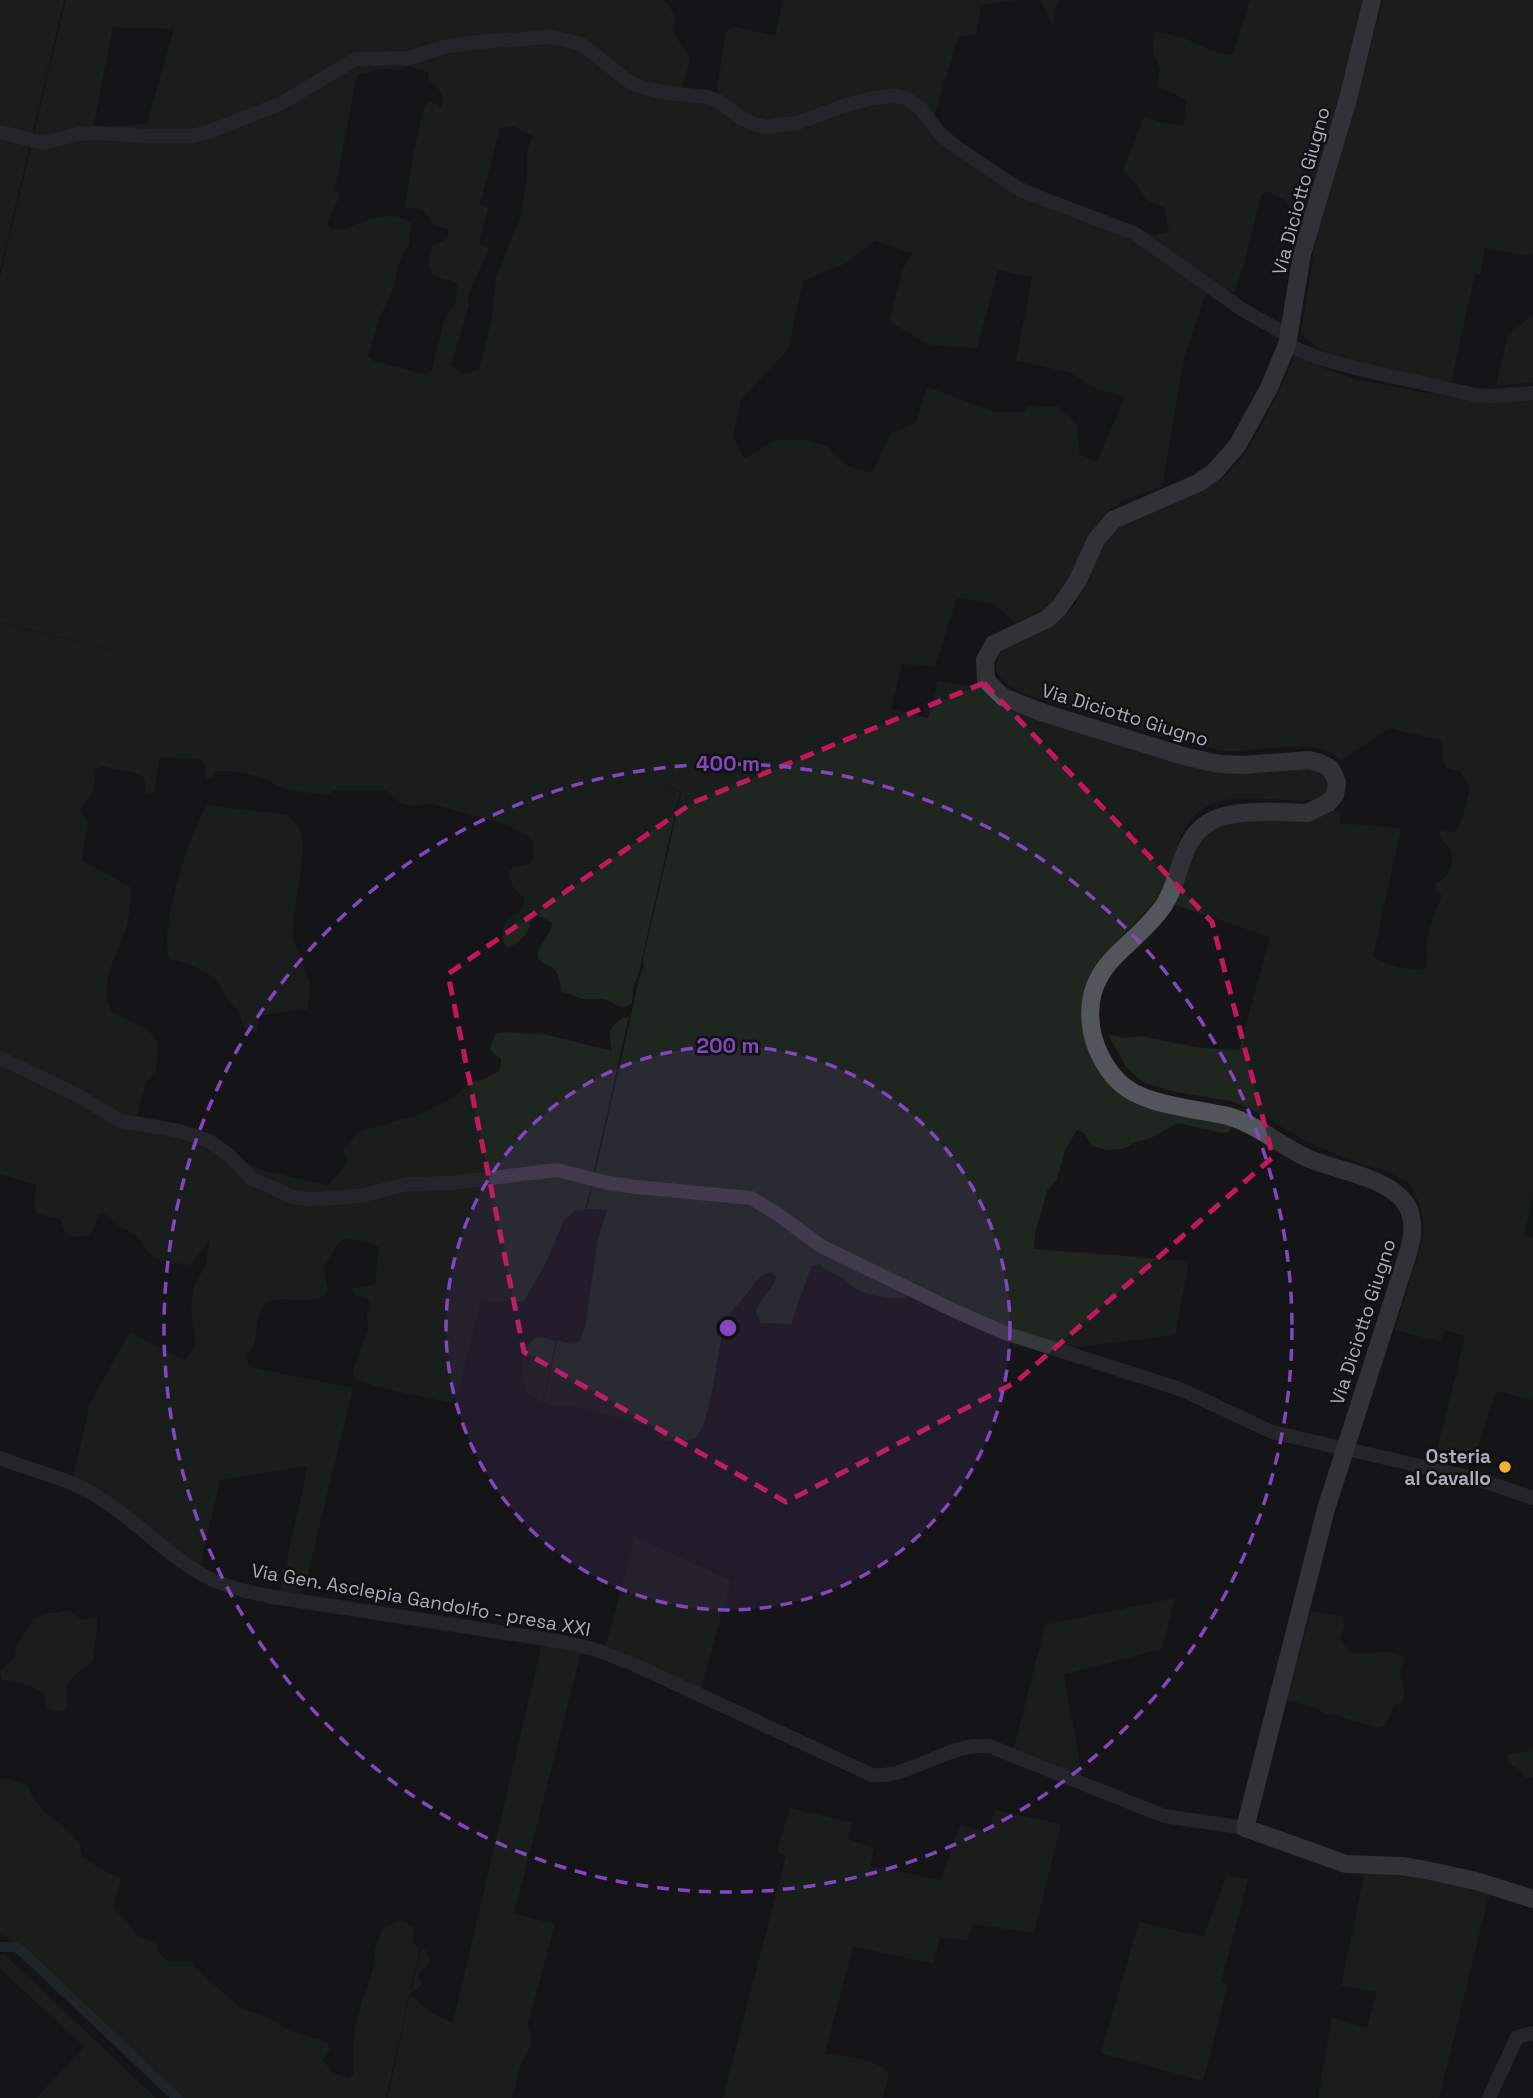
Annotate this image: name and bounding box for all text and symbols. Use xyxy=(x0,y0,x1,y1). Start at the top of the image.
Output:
street label: Via Diciotto Giugno xyxy=(1267,104,1335,278)
street label: Via Diciotto Giugno xyxy=(1039,678,1211,752)
text: 400 m xyxy=(696,750,760,777)
text: 200 m xyxy=(697,1032,759,1059)
street label: Via Diciotto Giugno xyxy=(1324,1236,1402,1408)
centre of rings xyxy=(716,1316,740,1340)
place label: Osteria al Cavallo xyxy=(1405,1444,1491,1491)
marker: Osteria al Cavallo xyxy=(1497,1459,1513,1475)
street label: Via Gen. Asclepia Gandolfo - presa XXI xyxy=(249,1558,593,1642)

